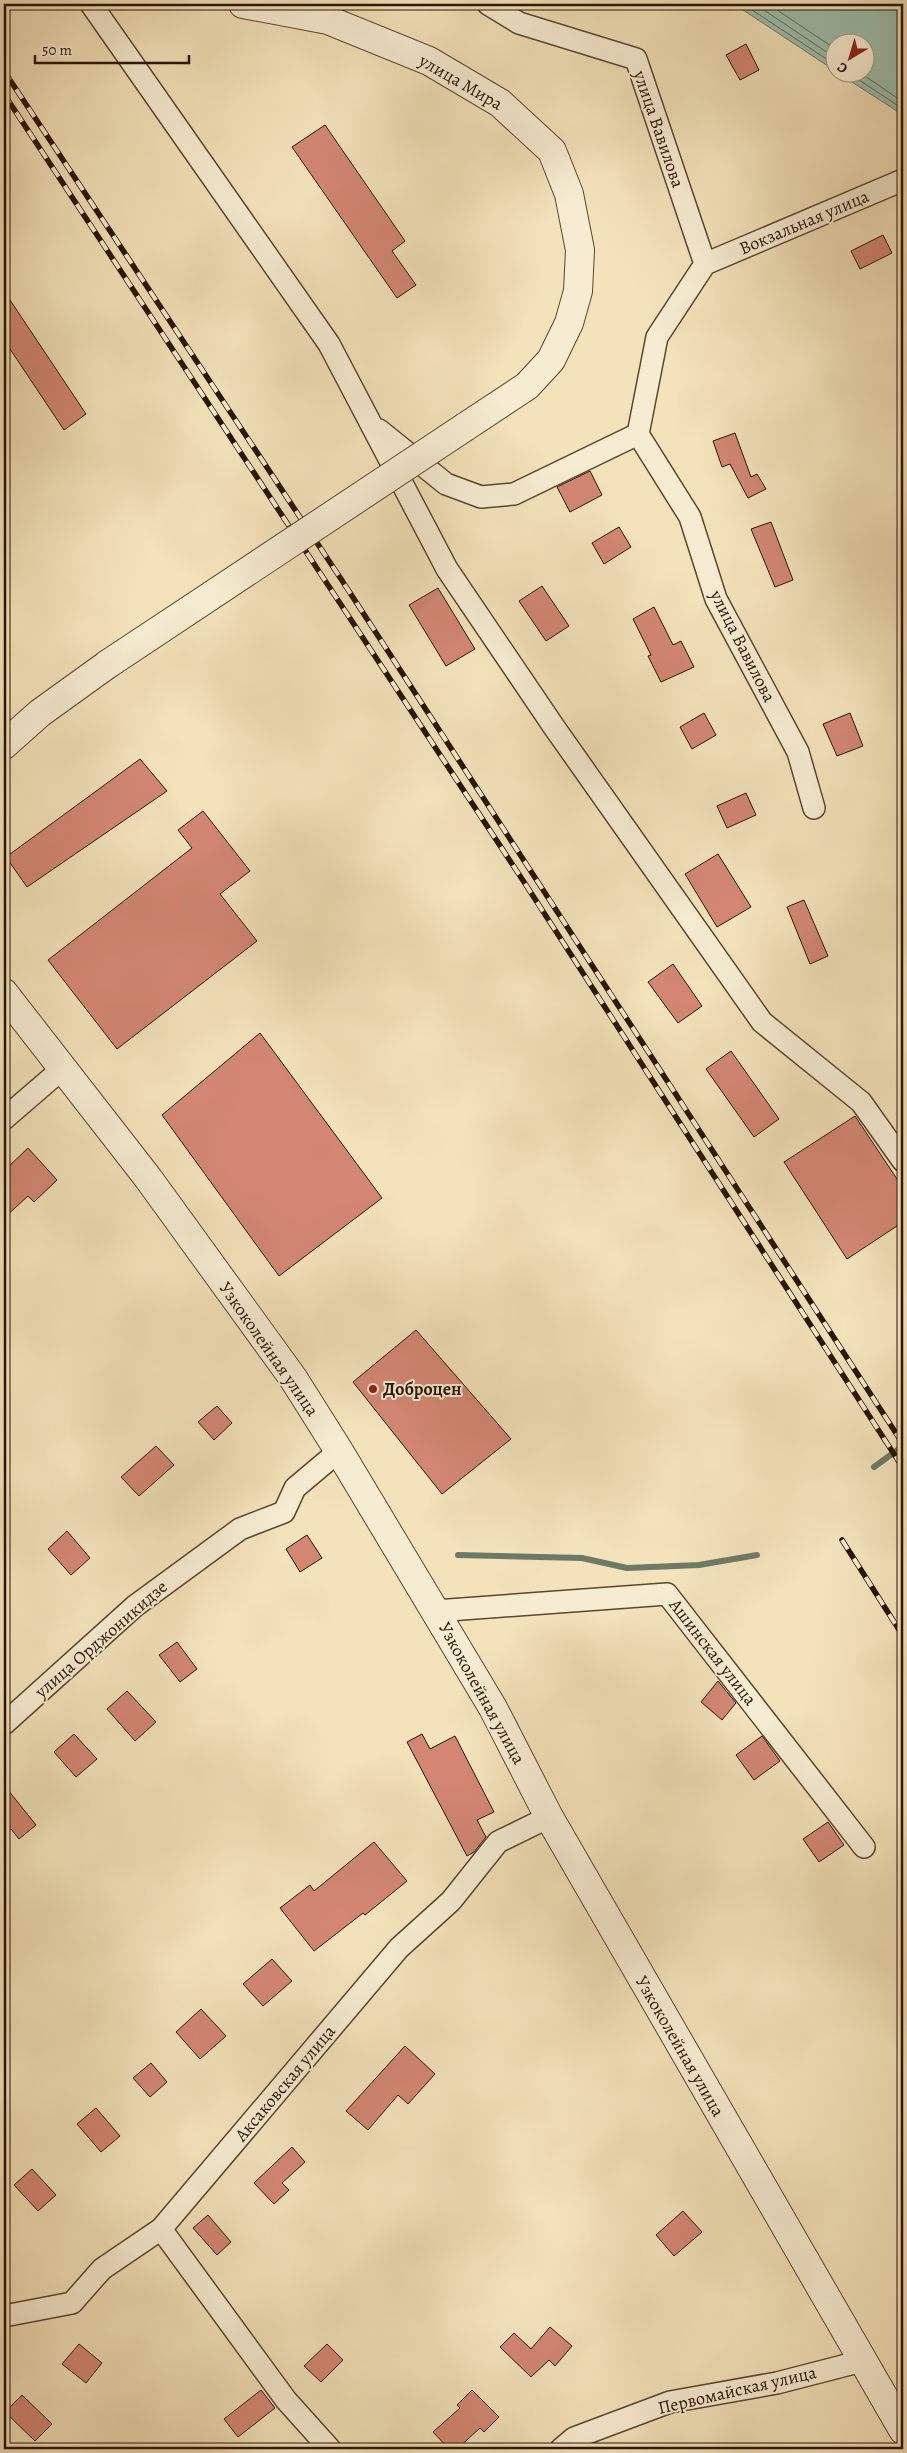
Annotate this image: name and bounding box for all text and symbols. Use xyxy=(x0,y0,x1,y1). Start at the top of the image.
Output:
scale bar xyxy=(35,32,189,64)
north arrow xyxy=(824,32,874,82)
text: 50 m xyxy=(42,40,72,60)
street label: улица Мира xyxy=(414,48,508,116)
text: С xyxy=(833,57,852,78)
street label: улица Вавилова xyxy=(627,66,691,192)
street label: Вокзальная улица xyxy=(735,184,873,260)
street label: улица Вавилова xyxy=(704,585,782,707)
street label: Узкоколейная улица xyxy=(214,1277,325,1422)
place label: Доброцен xyxy=(383,1377,462,1401)
marker: Доброцен xyxy=(367,1383,379,1395)
street label: улица Орджоникидзе xyxy=(29,1575,172,1704)
street label: Ашинская улица xyxy=(663,1593,763,1711)
street label: Узкоколейная улица xyxy=(433,1618,531,1769)
street label: Узкоколейная улица xyxy=(630,1971,730,2121)
street label: Аксаковская улица xyxy=(229,2019,341,2147)
street label: Первомайская улица xyxy=(655,2360,819,2420)

